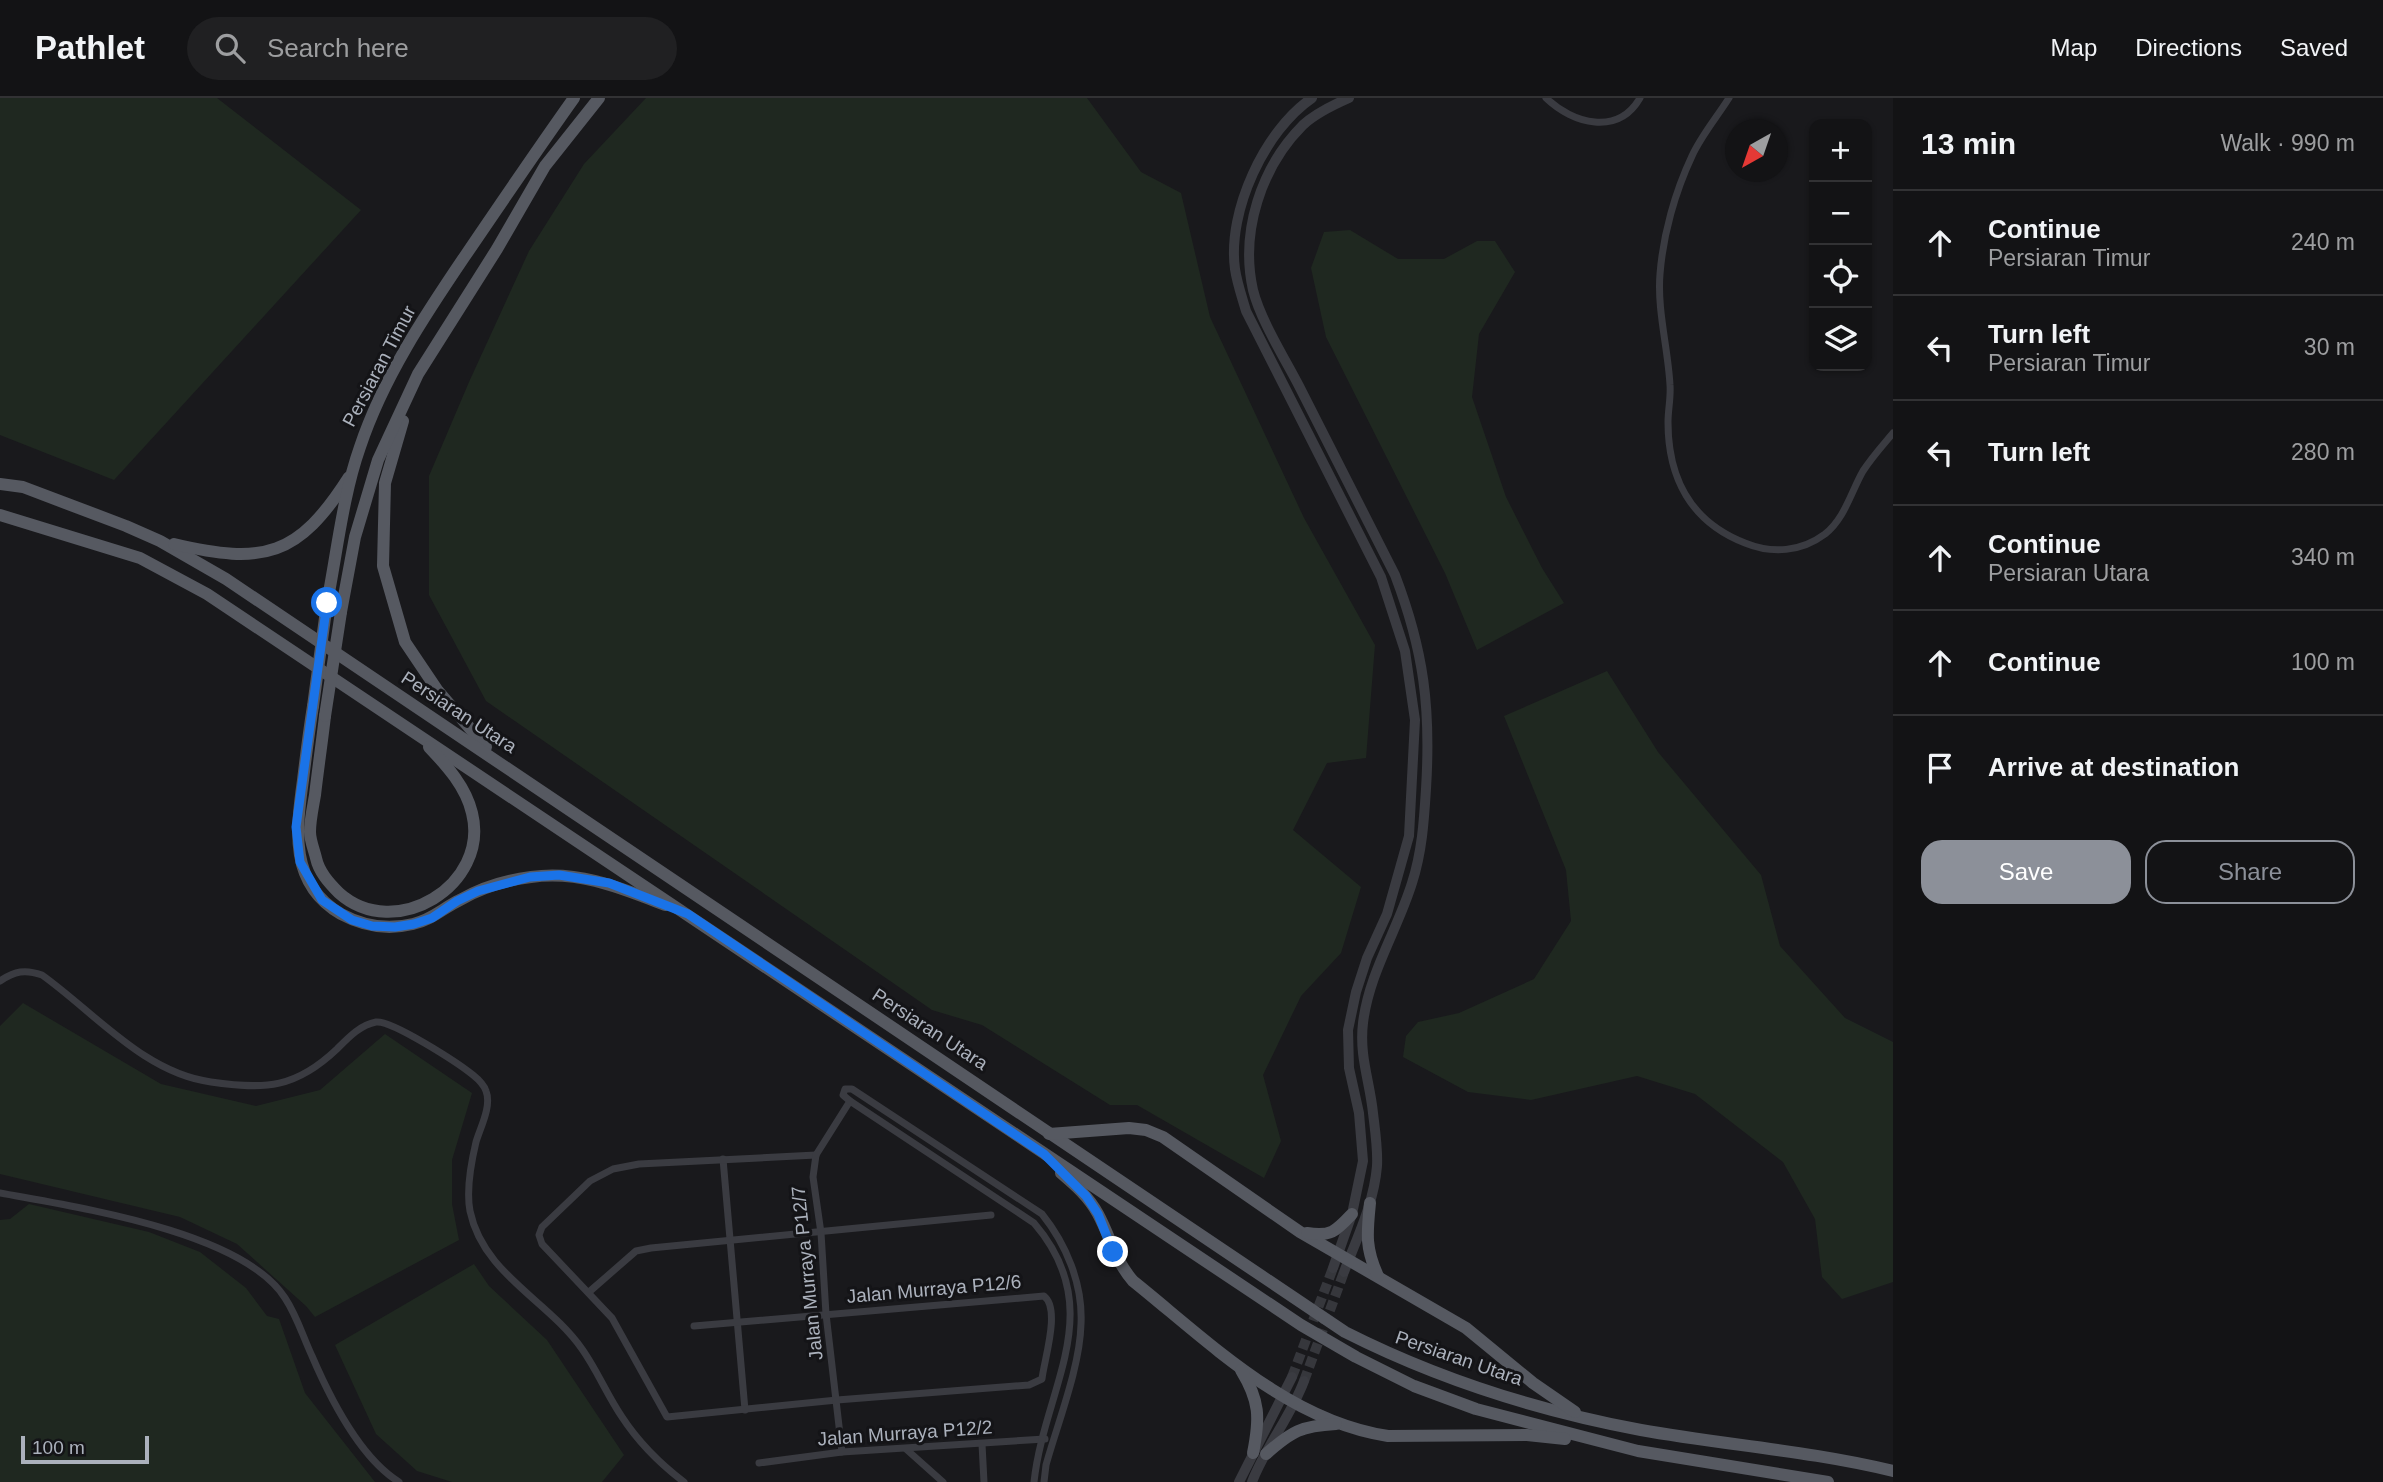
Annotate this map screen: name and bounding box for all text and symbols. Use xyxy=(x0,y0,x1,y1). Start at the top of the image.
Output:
search box xyxy=(187,17,677,80)
text: Pathlet xyxy=(35,29,145,66)
icon: search xyxy=(211,29,249,67)
text: Search here xyxy=(267,33,409,63)
text: Map xyxy=(2051,34,2097,61)
text: Directions xyxy=(2135,34,2242,61)
text: Saved xyxy=(2280,34,2348,61)
north arrow xyxy=(1725,119,1788,182)
map controls xyxy=(1809,119,1872,371)
button: + xyxy=(1809,119,1872,182)
text: 13 min xyxy=(1921,127,2016,160)
text: Walk · 990 m xyxy=(2220,130,2355,156)
button: − xyxy=(1809,182,1872,245)
text: Continue xyxy=(1988,214,2101,244)
icon: ahead xyxy=(1921,224,1959,262)
text: 240 m xyxy=(2291,229,2355,255)
button: locate xyxy=(1809,245,1872,308)
text: Persiaran Timur xyxy=(1988,245,2150,271)
street label: Persiaran Timur xyxy=(338,301,420,430)
button: layers xyxy=(1809,308,1872,371)
text: Turn left xyxy=(1988,319,2090,349)
icon: left xyxy=(1921,329,1959,367)
text: 30 m xyxy=(2304,334,2355,360)
text: Persiaran Timur xyxy=(1988,350,2150,376)
icon: left xyxy=(1921,434,1959,472)
text: Turn left xyxy=(1988,437,2090,467)
text: 280 m xyxy=(2291,439,2355,465)
text: Continue xyxy=(1988,529,2101,559)
icon: ahead xyxy=(1921,539,1959,577)
text: 340 m xyxy=(2291,544,2355,570)
text: Persiaran Utara xyxy=(1988,560,2149,586)
route start xyxy=(311,587,342,618)
icon: ahead xyxy=(1921,644,1959,682)
text: Continue xyxy=(1988,647,2101,677)
text: 100 m xyxy=(2291,649,2355,675)
street label: Persiaran Utara xyxy=(397,667,521,757)
icon: arrive xyxy=(1921,749,1959,787)
text: Arrive at destination xyxy=(1988,752,2239,782)
button: Save xyxy=(1921,840,2131,904)
button: Share xyxy=(2145,840,2355,904)
street label: Persiaran Utara xyxy=(868,984,992,1074)
street label: Jalan Murraya P12/7 xyxy=(787,1185,827,1361)
route end xyxy=(1097,1236,1128,1267)
street label: Jalan Murraya P12/6 xyxy=(846,1271,1022,1307)
street label: Persiaran Utara xyxy=(1393,1326,1526,1390)
street label: Jalan Murraya P12/2 xyxy=(817,1416,993,1450)
scale bar xyxy=(21,1433,149,1465)
text: 100 m xyxy=(32,1437,85,1458)

